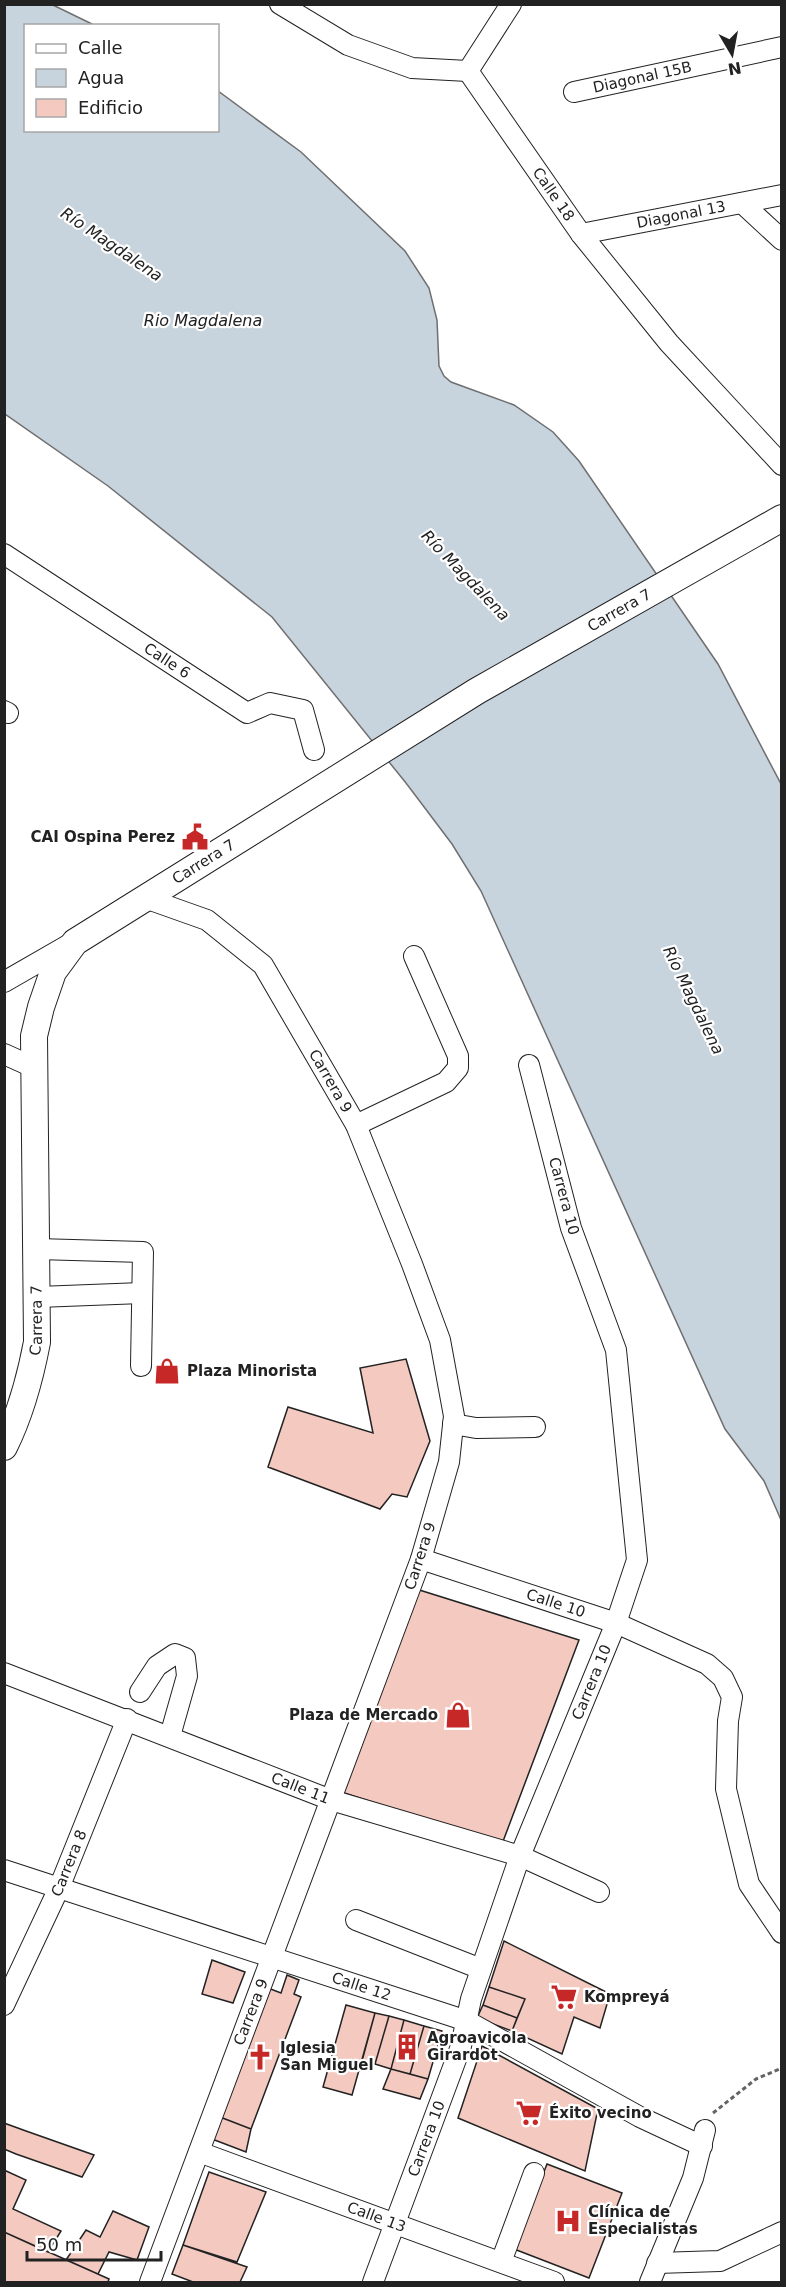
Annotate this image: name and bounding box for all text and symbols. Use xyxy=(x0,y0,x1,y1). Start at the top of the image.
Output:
legend xyxy=(24,24,219,132)
north arrow xyxy=(702,24,762,84)
text: Calle xyxy=(78,37,123,58)
street label: Diagonal 15B xyxy=(591,58,694,97)
text: N xyxy=(726,58,743,79)
text: Agua xyxy=(78,67,124,88)
text: Edificio xyxy=(78,97,143,118)
street label: Calle 18 xyxy=(529,164,578,225)
street label: Diagonal 13 xyxy=(635,197,727,232)
water label: Río Magdalena xyxy=(57,203,166,285)
water label: Rio Magdalena xyxy=(144,311,262,330)
water label: Río Magdalena xyxy=(418,526,514,625)
street label: Carrera 7 xyxy=(584,585,654,635)
street label: Calle 6 xyxy=(141,639,194,682)
public building icon: CAI Ospina Perez xyxy=(180,822,210,852)
place label: CAI Ospina Perez xyxy=(31,828,175,846)
street label: Carrera 7 xyxy=(169,835,238,888)
water label: Río Magdalena xyxy=(659,943,728,1058)
street label: Carrera 9 xyxy=(305,1046,356,1116)
street label: Carrera 10 xyxy=(545,1155,583,1237)
street label: Carrera 7 xyxy=(26,1285,46,1357)
shop icon: Plaza Minorista xyxy=(152,1356,182,1386)
place label: Plaza Minorista xyxy=(187,1362,317,1380)
street label: Carrera 9 xyxy=(401,1520,439,1592)
street label: Calle 10 xyxy=(524,1585,588,1621)
street label: Carrera 10 xyxy=(568,1642,615,1723)
shop icon: Plaza de Mercado xyxy=(443,1700,473,1730)
place label: Plaza de Mercado xyxy=(289,1706,438,1724)
street label: Calle 11 xyxy=(269,1769,332,1808)
street label: Carrera 8 xyxy=(47,1827,90,1899)
street label: Calle 12 xyxy=(330,1969,393,2005)
street label: Carrera 9 xyxy=(230,1976,272,2048)
supermarket icon: Kompreyá xyxy=(549,1982,579,2012)
place label: Kompreyá xyxy=(584,1988,670,2006)
place label: Agroavicola Girardot xyxy=(427,2029,527,2064)
building icon: Agroavicola Girardot xyxy=(392,2032,422,2062)
place label: Iglesia San Miguel xyxy=(280,2039,374,2074)
church icon: Iglesia San Miguel xyxy=(245,2042,275,2072)
street label: Carrera 10 xyxy=(404,2098,449,2179)
supermarket icon: Éxito vecino xyxy=(514,2098,544,2128)
place label: Éxito vecino xyxy=(549,2103,652,2122)
street label: Calle 13 xyxy=(345,2198,408,2236)
place label: Clínica de Especialistas xyxy=(588,2203,698,2238)
hospital icon: Clínica de Especialistas xyxy=(553,2206,583,2236)
scale bar xyxy=(27,2224,160,2262)
text: 50 m xyxy=(36,2234,82,2255)

